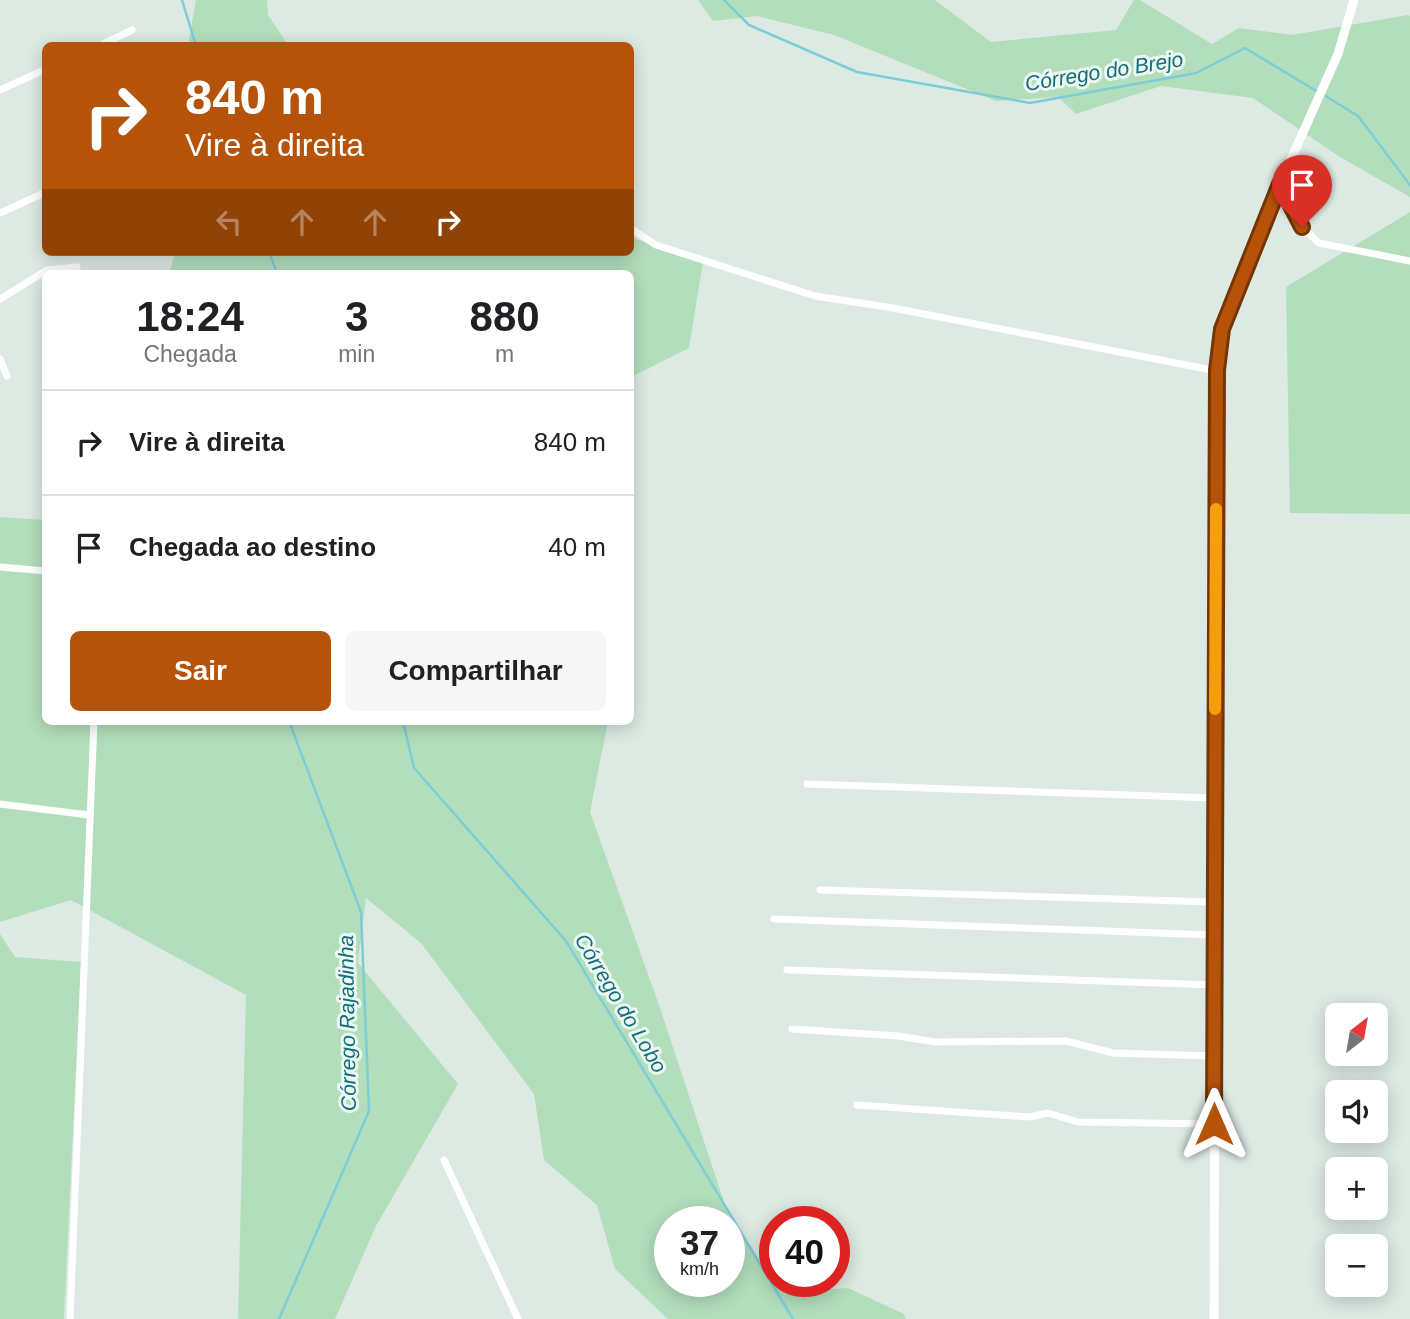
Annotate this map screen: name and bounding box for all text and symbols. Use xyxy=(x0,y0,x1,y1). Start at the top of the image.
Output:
water label: Córrego do Brejo xyxy=(1023,47,1185,95)
icon: right xyxy=(70,70,161,161)
text: 840 m xyxy=(185,70,324,124)
text: Vire à direita xyxy=(185,127,364,163)
pin xyxy=(1272,155,1332,227)
icon: arrive xyxy=(1283,166,1321,204)
icon: left xyxy=(210,203,248,241)
icon: ahead xyxy=(283,203,321,241)
icon: ahead xyxy=(356,203,394,241)
icon: right xyxy=(429,203,467,241)
text: 18:24 xyxy=(136,293,244,340)
text: 3 xyxy=(345,293,368,340)
text: 880 xyxy=(470,293,540,340)
text: Chegada xyxy=(143,341,237,367)
text: min xyxy=(338,341,375,367)
text: m xyxy=(495,341,514,367)
icon: right xyxy=(70,424,108,462)
text: Vire à direita xyxy=(129,427,285,457)
text: 840 m xyxy=(534,427,606,457)
icon: arrive xyxy=(70,529,108,567)
text: Chegada ao destino xyxy=(129,532,376,562)
text: 40 m xyxy=(548,532,606,562)
button: Sair xyxy=(70,631,331,711)
button: Compartilhar xyxy=(345,631,606,711)
water label: Córrego do Lobo xyxy=(571,930,672,1077)
water label: Córrego Rajadinha xyxy=(334,935,360,1111)
north arrow xyxy=(1325,1003,1388,1066)
map controls xyxy=(1325,1003,1388,1297)
button: sound xyxy=(1325,1080,1388,1143)
position arrow xyxy=(1177,1087,1251,1161)
button: + xyxy=(1325,1157,1388,1220)
speed limit sign: 40 xyxy=(759,1206,850,1297)
text: 37 xyxy=(680,1223,719,1262)
button: − xyxy=(1325,1234,1388,1297)
text: km/h xyxy=(680,1259,719,1279)

